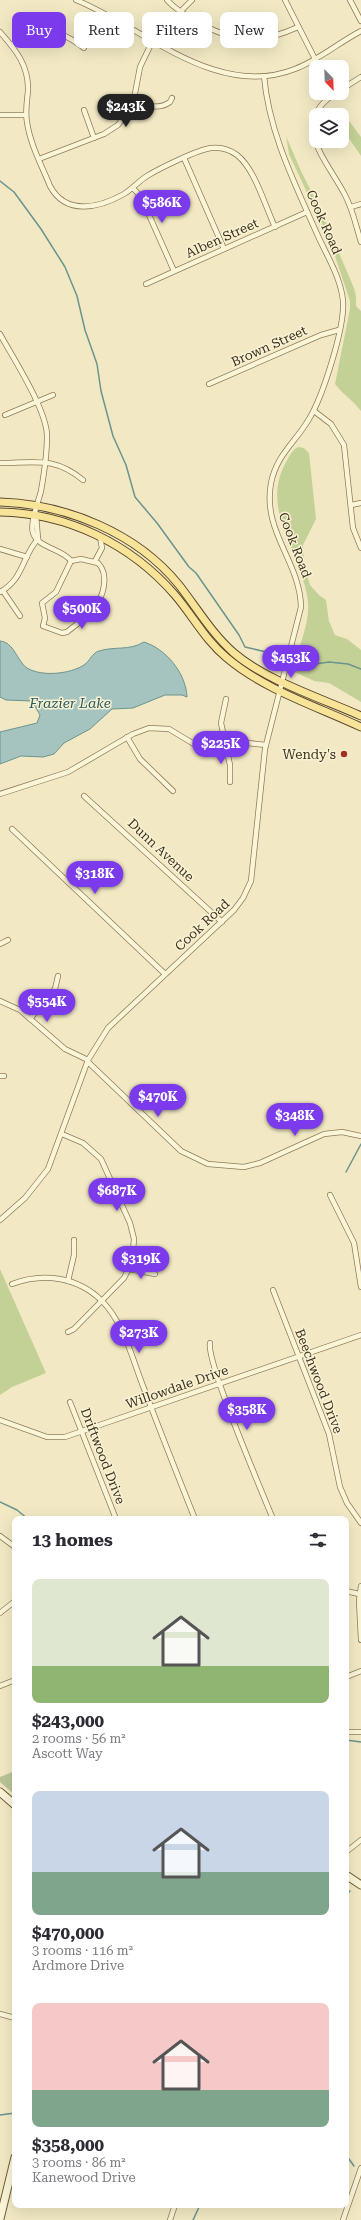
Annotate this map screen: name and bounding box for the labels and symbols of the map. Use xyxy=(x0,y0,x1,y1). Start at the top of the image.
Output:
north arrow xyxy=(309,60,349,100)
pin: $243K xyxy=(98,94,154,128)
street label: Cook Road xyxy=(303,188,345,257)
pin: $586K xyxy=(134,190,190,224)
street label: Alben Street xyxy=(183,215,261,261)
street label: Brown Street xyxy=(229,323,309,369)
street label: Cook Road xyxy=(276,510,315,580)
pin: $500K xyxy=(54,596,110,630)
pin: $453K xyxy=(263,645,319,679)
water label: Frazier Lake xyxy=(28,695,111,711)
pin: $225K xyxy=(193,731,249,765)
place label: Wendy's xyxy=(283,747,336,762)
marker: Wendy's xyxy=(339,749,349,759)
street label: Dunn Avenue xyxy=(125,816,197,884)
pin: $318K xyxy=(67,861,123,895)
street label: Cook Road xyxy=(172,896,233,954)
pin: $554K xyxy=(19,989,75,1023)
pin: $470K xyxy=(130,1084,186,1118)
pin: $348K xyxy=(267,1103,323,1137)
pin: $687K xyxy=(89,1178,145,1212)
pin: $319K xyxy=(113,1246,169,1280)
pin: $273K xyxy=(111,1320,167,1354)
street label: Beechwood Drive xyxy=(292,1327,346,1435)
street label: Willowdale Drive xyxy=(124,1362,230,1412)
pin: $358K xyxy=(219,1397,275,1431)
street label: Driftwood Drive xyxy=(78,1406,128,1506)

